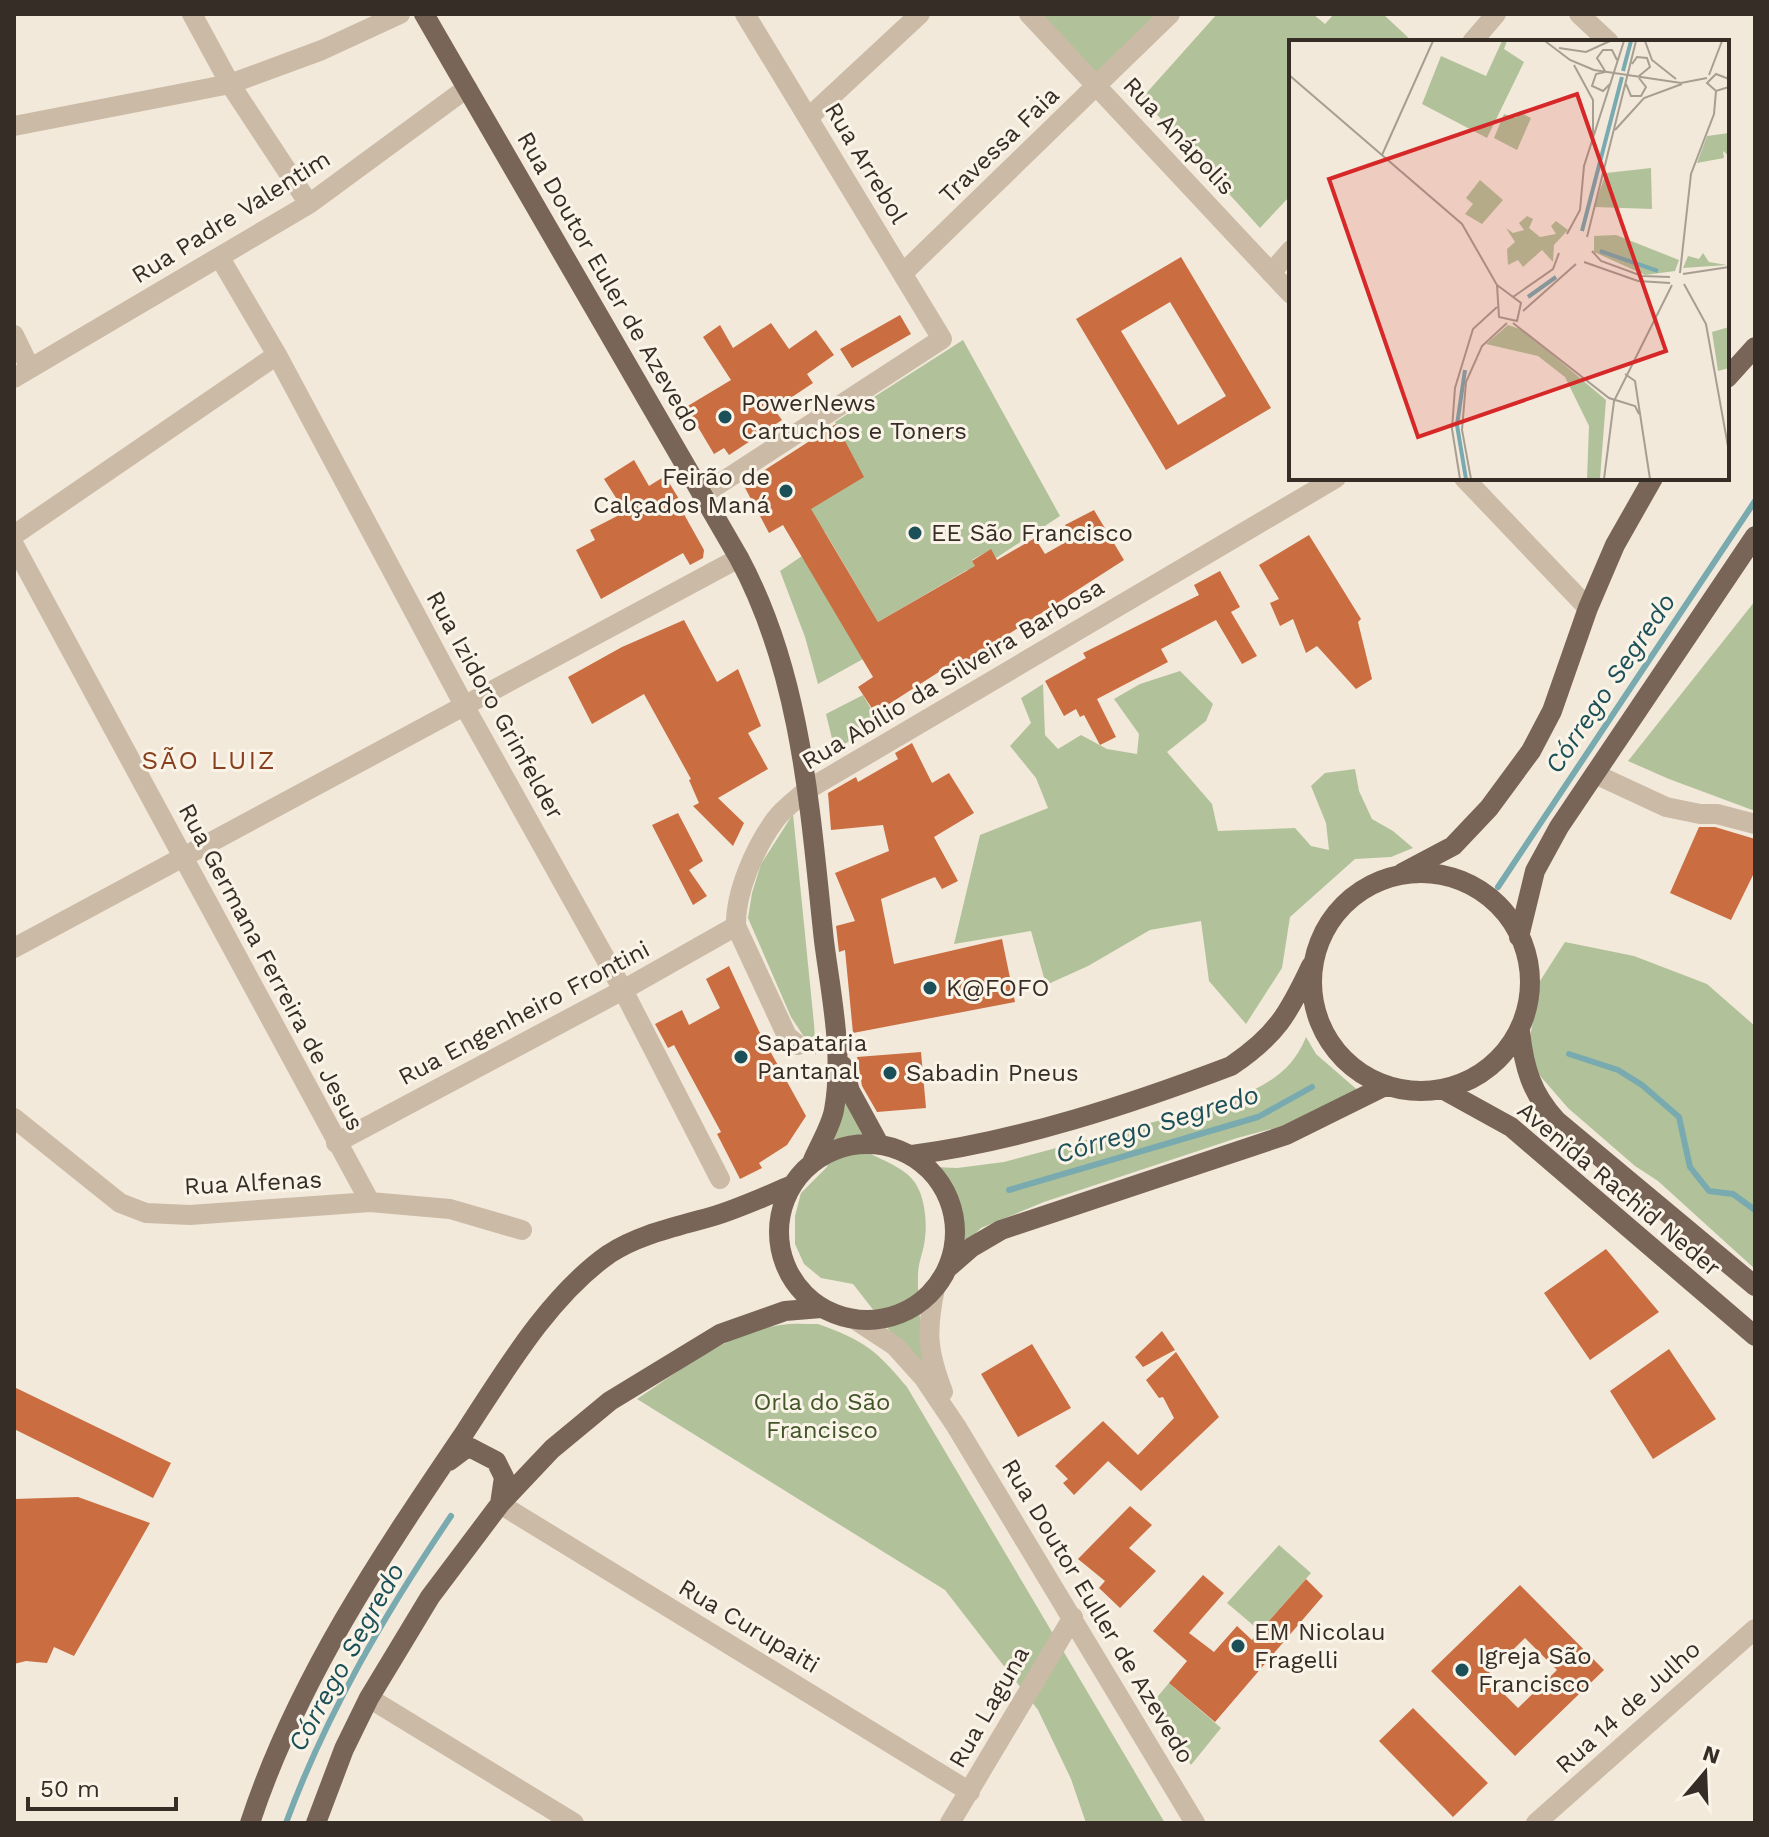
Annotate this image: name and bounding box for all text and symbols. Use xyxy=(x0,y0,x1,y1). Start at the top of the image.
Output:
inset map xyxy=(1289,40,1729,480)
street label: Rua Anápolis xyxy=(1117,71,1241,201)
street label: Travessa Faia xyxy=(933,81,1065,209)
street label: Rua Arrebol xyxy=(819,97,913,229)
street label: Rua Doutor Euler de Azevedo xyxy=(511,127,707,437)
street label: Rua Padre Valentim xyxy=(127,145,335,289)
place label: PowerNews Cartuchos e Toners xyxy=(741,389,967,445)
marker: PowerNews Cartuchos e Toners xyxy=(716,408,734,426)
place label: Feirão de Calçados Maná xyxy=(593,463,770,519)
marker: Feirão de Calçados Maná xyxy=(777,482,795,500)
place label: EE São Francisco xyxy=(931,519,1133,547)
marker: EE São Francisco xyxy=(906,524,924,542)
street label: Rua Abílio da Silveira Barbosa xyxy=(797,573,1109,775)
street label: Rua Izidoro Grinfelder xyxy=(421,586,570,824)
water label: Córrego Segredo xyxy=(1539,587,1681,779)
district label: SÃO LUIZ xyxy=(142,745,276,775)
street label: Rua Germana Ferreira de Jesus xyxy=(173,799,369,1135)
street label: Rua Engenheiro Frontini xyxy=(394,935,654,1091)
place label: K@FOFO xyxy=(946,974,1049,1002)
marker: K@FOFO xyxy=(921,979,939,997)
place label: Sapataria Pantanal xyxy=(757,1029,867,1085)
marker: Sapataria Pantanal xyxy=(732,1048,750,1066)
place label: Sabadin Pneus xyxy=(906,1059,1079,1087)
marker: Sabadin Pneus xyxy=(881,1064,899,1082)
water label: Córrego Segredo xyxy=(1052,1079,1262,1169)
street label: Avenida Rachid Neder xyxy=(1512,1096,1726,1282)
street label: Rua Alfenas xyxy=(183,1165,323,1201)
park label: Orla do São Francisco xyxy=(754,1388,890,1444)
street label: Rua Doutor Euller de Azevedo xyxy=(996,1454,1200,1768)
water label: Córrego Segredo xyxy=(282,1557,410,1757)
street label: Rua Curupaiti xyxy=(674,1573,824,1679)
place label: EM Nicolau Fragelli xyxy=(1254,1618,1386,1674)
street label: Rua 14 de Julho xyxy=(1550,1635,1706,1779)
marker: EM Nicolau Fragelli xyxy=(1229,1637,1247,1655)
street label: Rua Laguna xyxy=(943,1641,1035,1773)
place label: Igreja São Francisco xyxy=(1478,1642,1592,1698)
marker: Igreja São Francisco xyxy=(1453,1661,1471,1679)
north arrow xyxy=(1665,1733,1745,1813)
text: N xyxy=(1700,1740,1723,1769)
scale bar xyxy=(28,1761,176,1811)
text: 50 m xyxy=(40,1775,100,1803)

